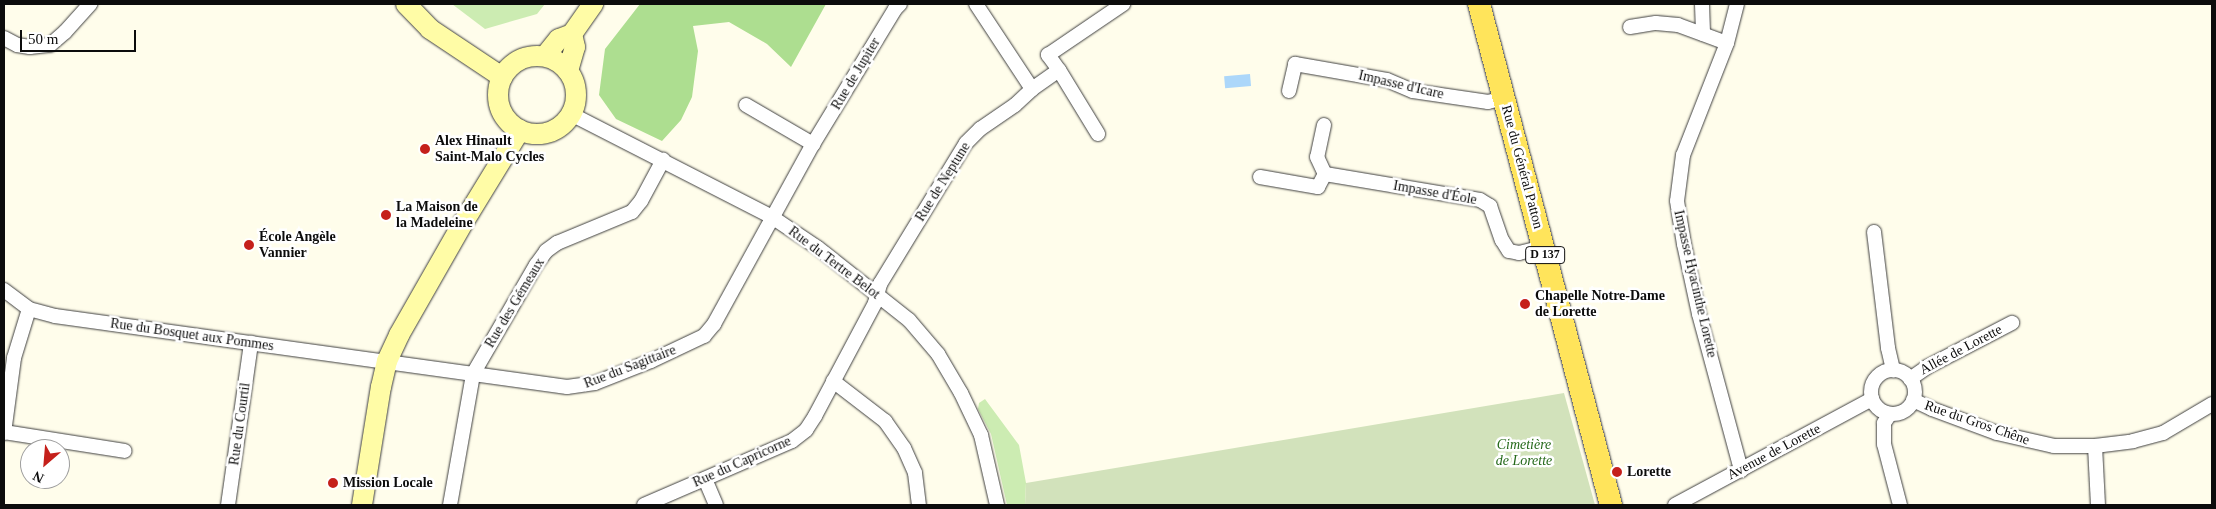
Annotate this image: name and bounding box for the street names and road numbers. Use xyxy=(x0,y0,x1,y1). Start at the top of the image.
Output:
street label: Rue de Jupiter xyxy=(828,35,884,113)
street label: Impasse d'Icare xyxy=(1357,67,1445,103)
street label: Rue du Général Patton xyxy=(1497,103,1547,231)
street label: Rue de Neptune xyxy=(912,139,974,225)
street label: Impasse d'Éole xyxy=(1392,177,1478,209)
street label: Impasse Hyacinthe Lorette xyxy=(1670,209,1720,359)
street label: Rue du Tertre Belot xyxy=(785,223,883,303)
road number: D 137 xyxy=(1525,246,1565,264)
street label: Rue des Gémeaux xyxy=(482,255,548,351)
street label: Rue du Bosquet aux Pommes xyxy=(109,315,275,355)
street label: Allée de Lorette xyxy=(1917,321,2005,379)
street label: Rue du Sagittaire xyxy=(582,342,678,392)
street label: Rue du Courtil xyxy=(226,382,254,466)
street label: Rue du Gros Chêne xyxy=(1922,397,2032,449)
street label: Avenue de Lorette xyxy=(1725,420,1823,484)
street label: Rue du Capricorne xyxy=(690,433,794,491)

